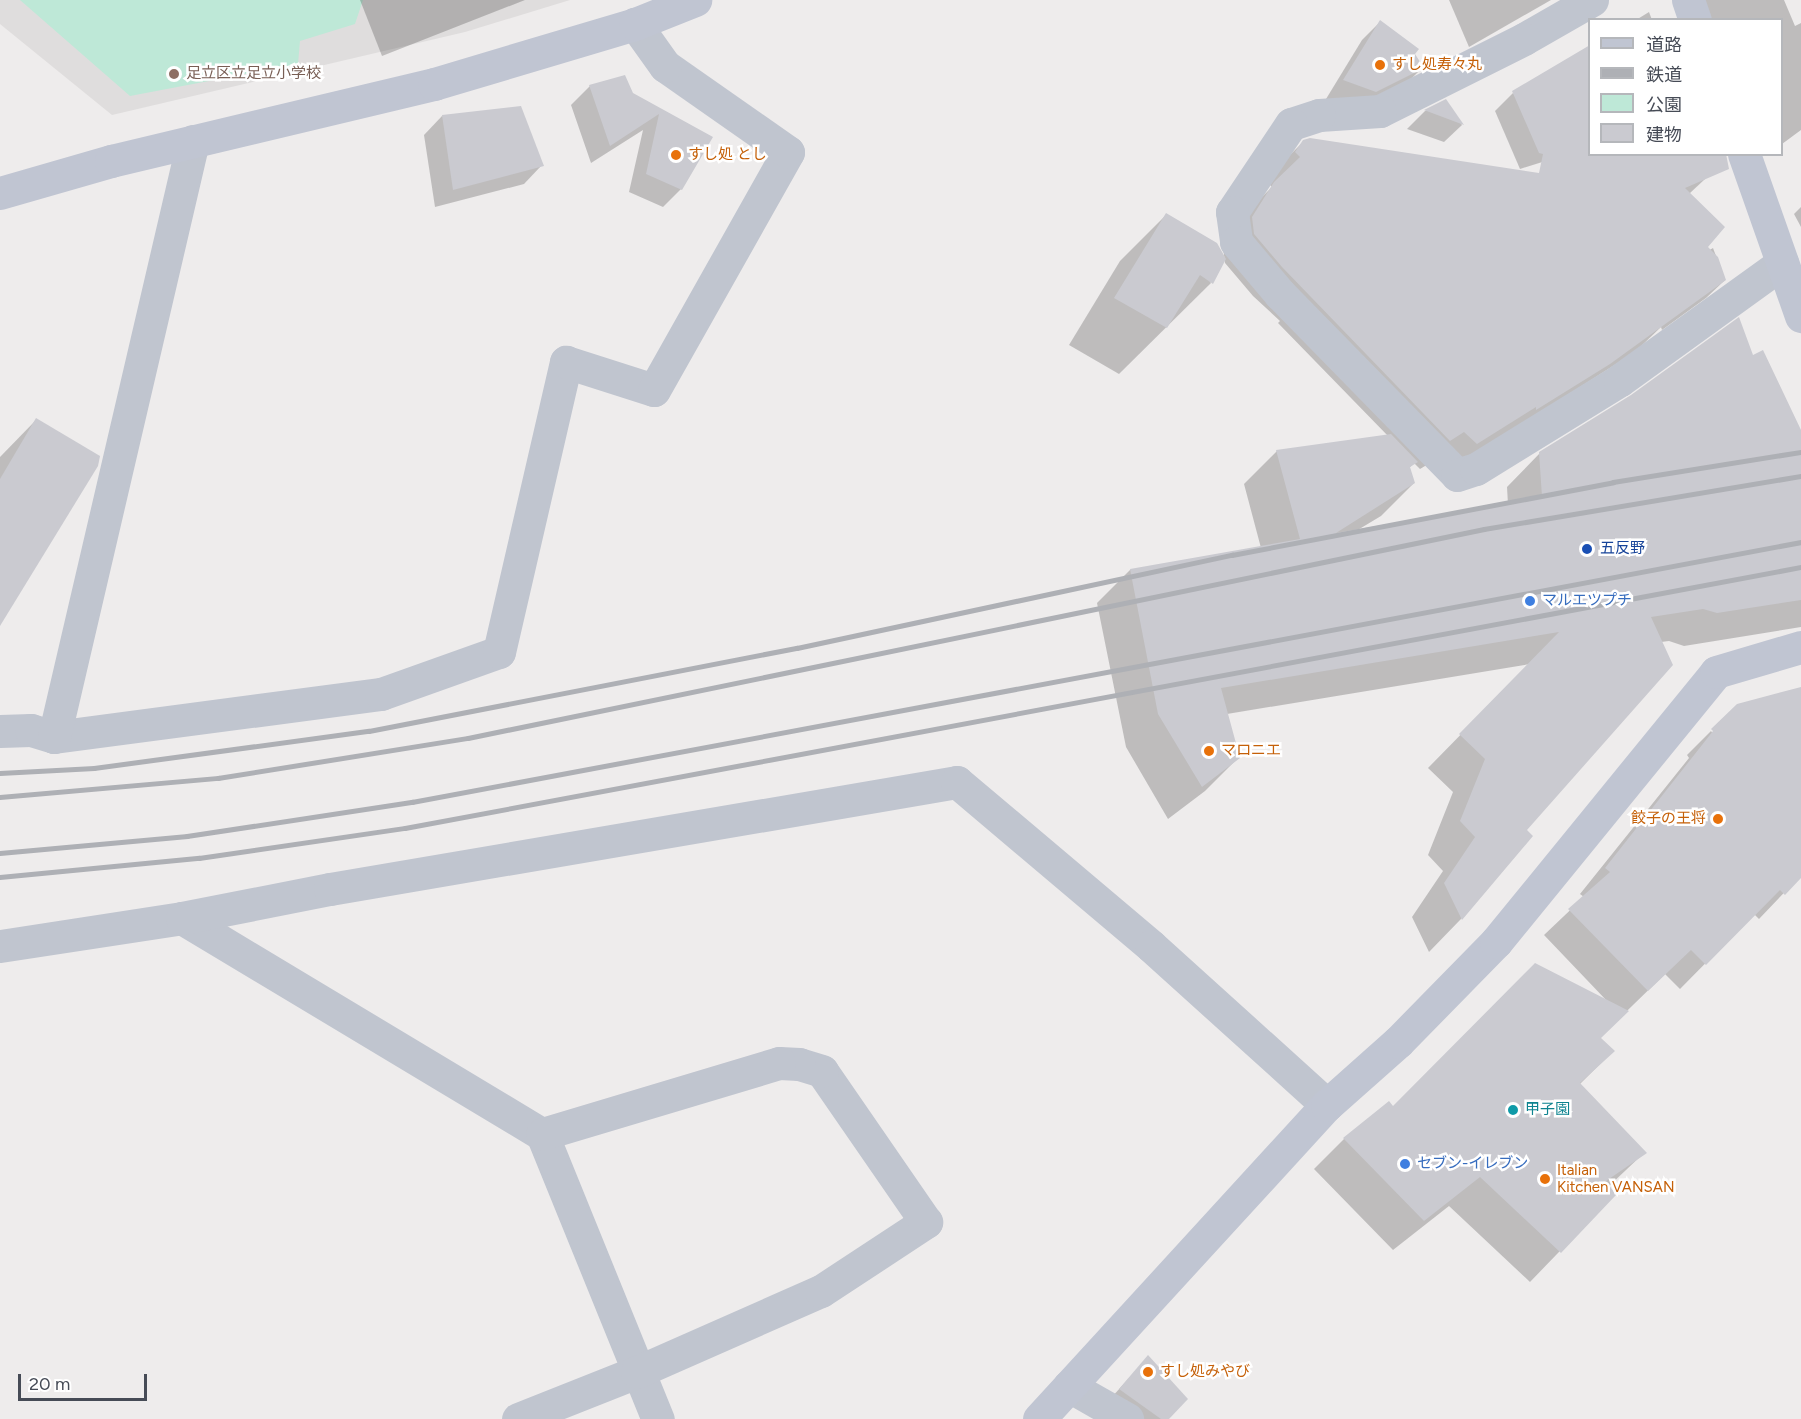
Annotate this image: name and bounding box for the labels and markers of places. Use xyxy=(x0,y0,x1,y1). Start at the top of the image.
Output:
place label: すし処寿々丸 xyxy=(1392,56,1482,74)
marker: すし処寿々丸 xyxy=(1373,58,1387,72)
place label: 足立区立足立小学校 xyxy=(186,65,321,83)
marker: 足立区立足立小学校 xyxy=(167,67,181,81)
place label: すし処 とし xyxy=(688,146,767,164)
marker: すし処 とし xyxy=(669,148,683,162)
marker: 五反野 xyxy=(1578,540,1596,558)
place label: 五反野 xyxy=(1600,540,1645,558)
place label: マルエツプチ xyxy=(1542,592,1632,610)
marker: マルエツプチ xyxy=(1523,594,1537,608)
place label: マロニエ xyxy=(1221,742,1281,760)
marker: マロニエ xyxy=(1202,744,1216,758)
place label: 餃子の王将 xyxy=(1631,810,1706,828)
marker: 餃子の王将 xyxy=(1711,812,1725,826)
place label: 甲子園 xyxy=(1525,1101,1570,1119)
marker: 甲子園 xyxy=(1506,1103,1520,1117)
place label: セブン-イレブン xyxy=(1417,1155,1528,1173)
marker: セブン-イレブン xyxy=(1398,1157,1412,1171)
place label: Italian Kitchen VANSAN xyxy=(1557,1161,1674,1196)
marker: Italian Kitchen VANSAN xyxy=(1538,1172,1552,1186)
place label: すし処みやび xyxy=(1160,1363,1250,1381)
marker: すし処みやび xyxy=(1141,1365,1155,1379)

